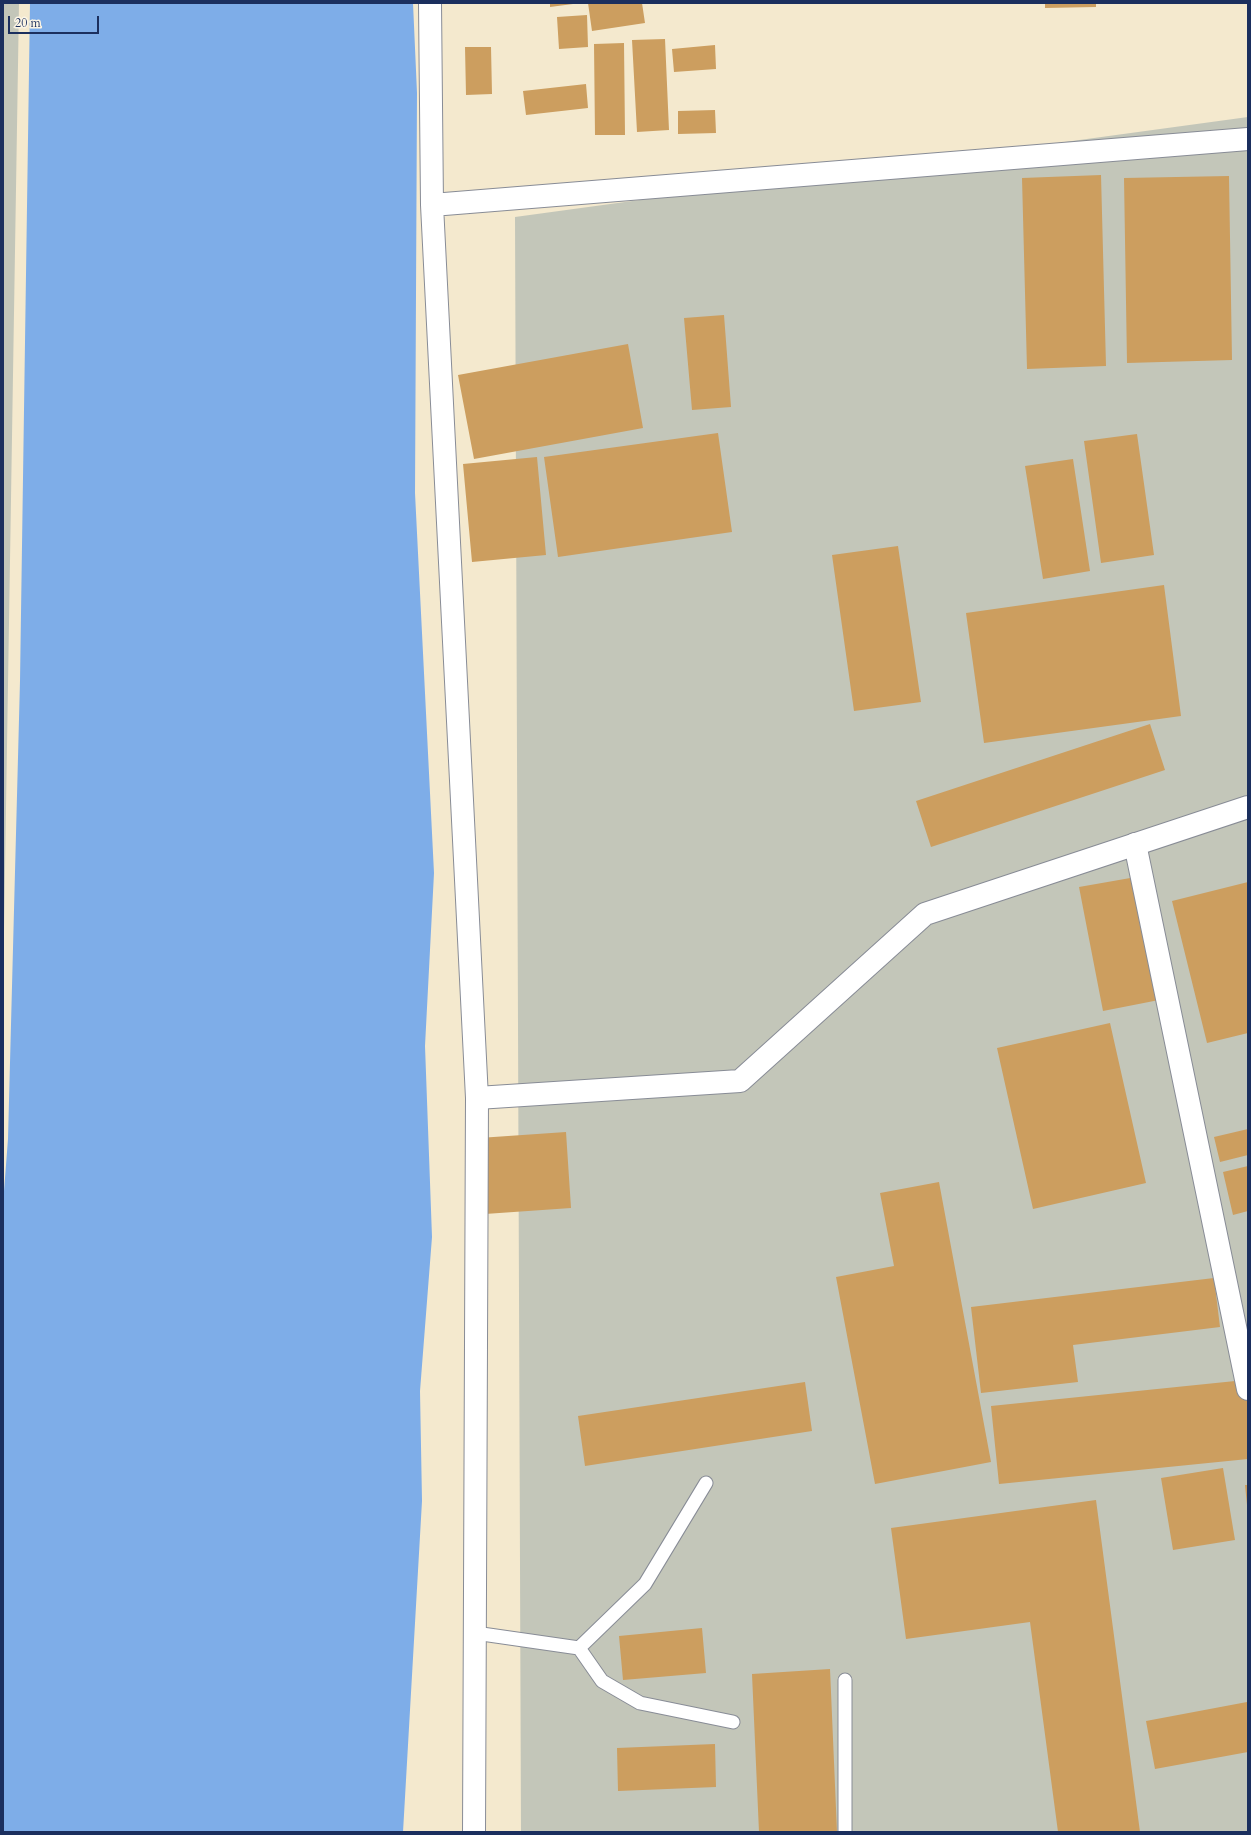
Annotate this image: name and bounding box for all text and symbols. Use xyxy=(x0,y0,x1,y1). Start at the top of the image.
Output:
scale bar xyxy=(10,8,101,34)
text: 20 m xyxy=(15,15,41,31)

